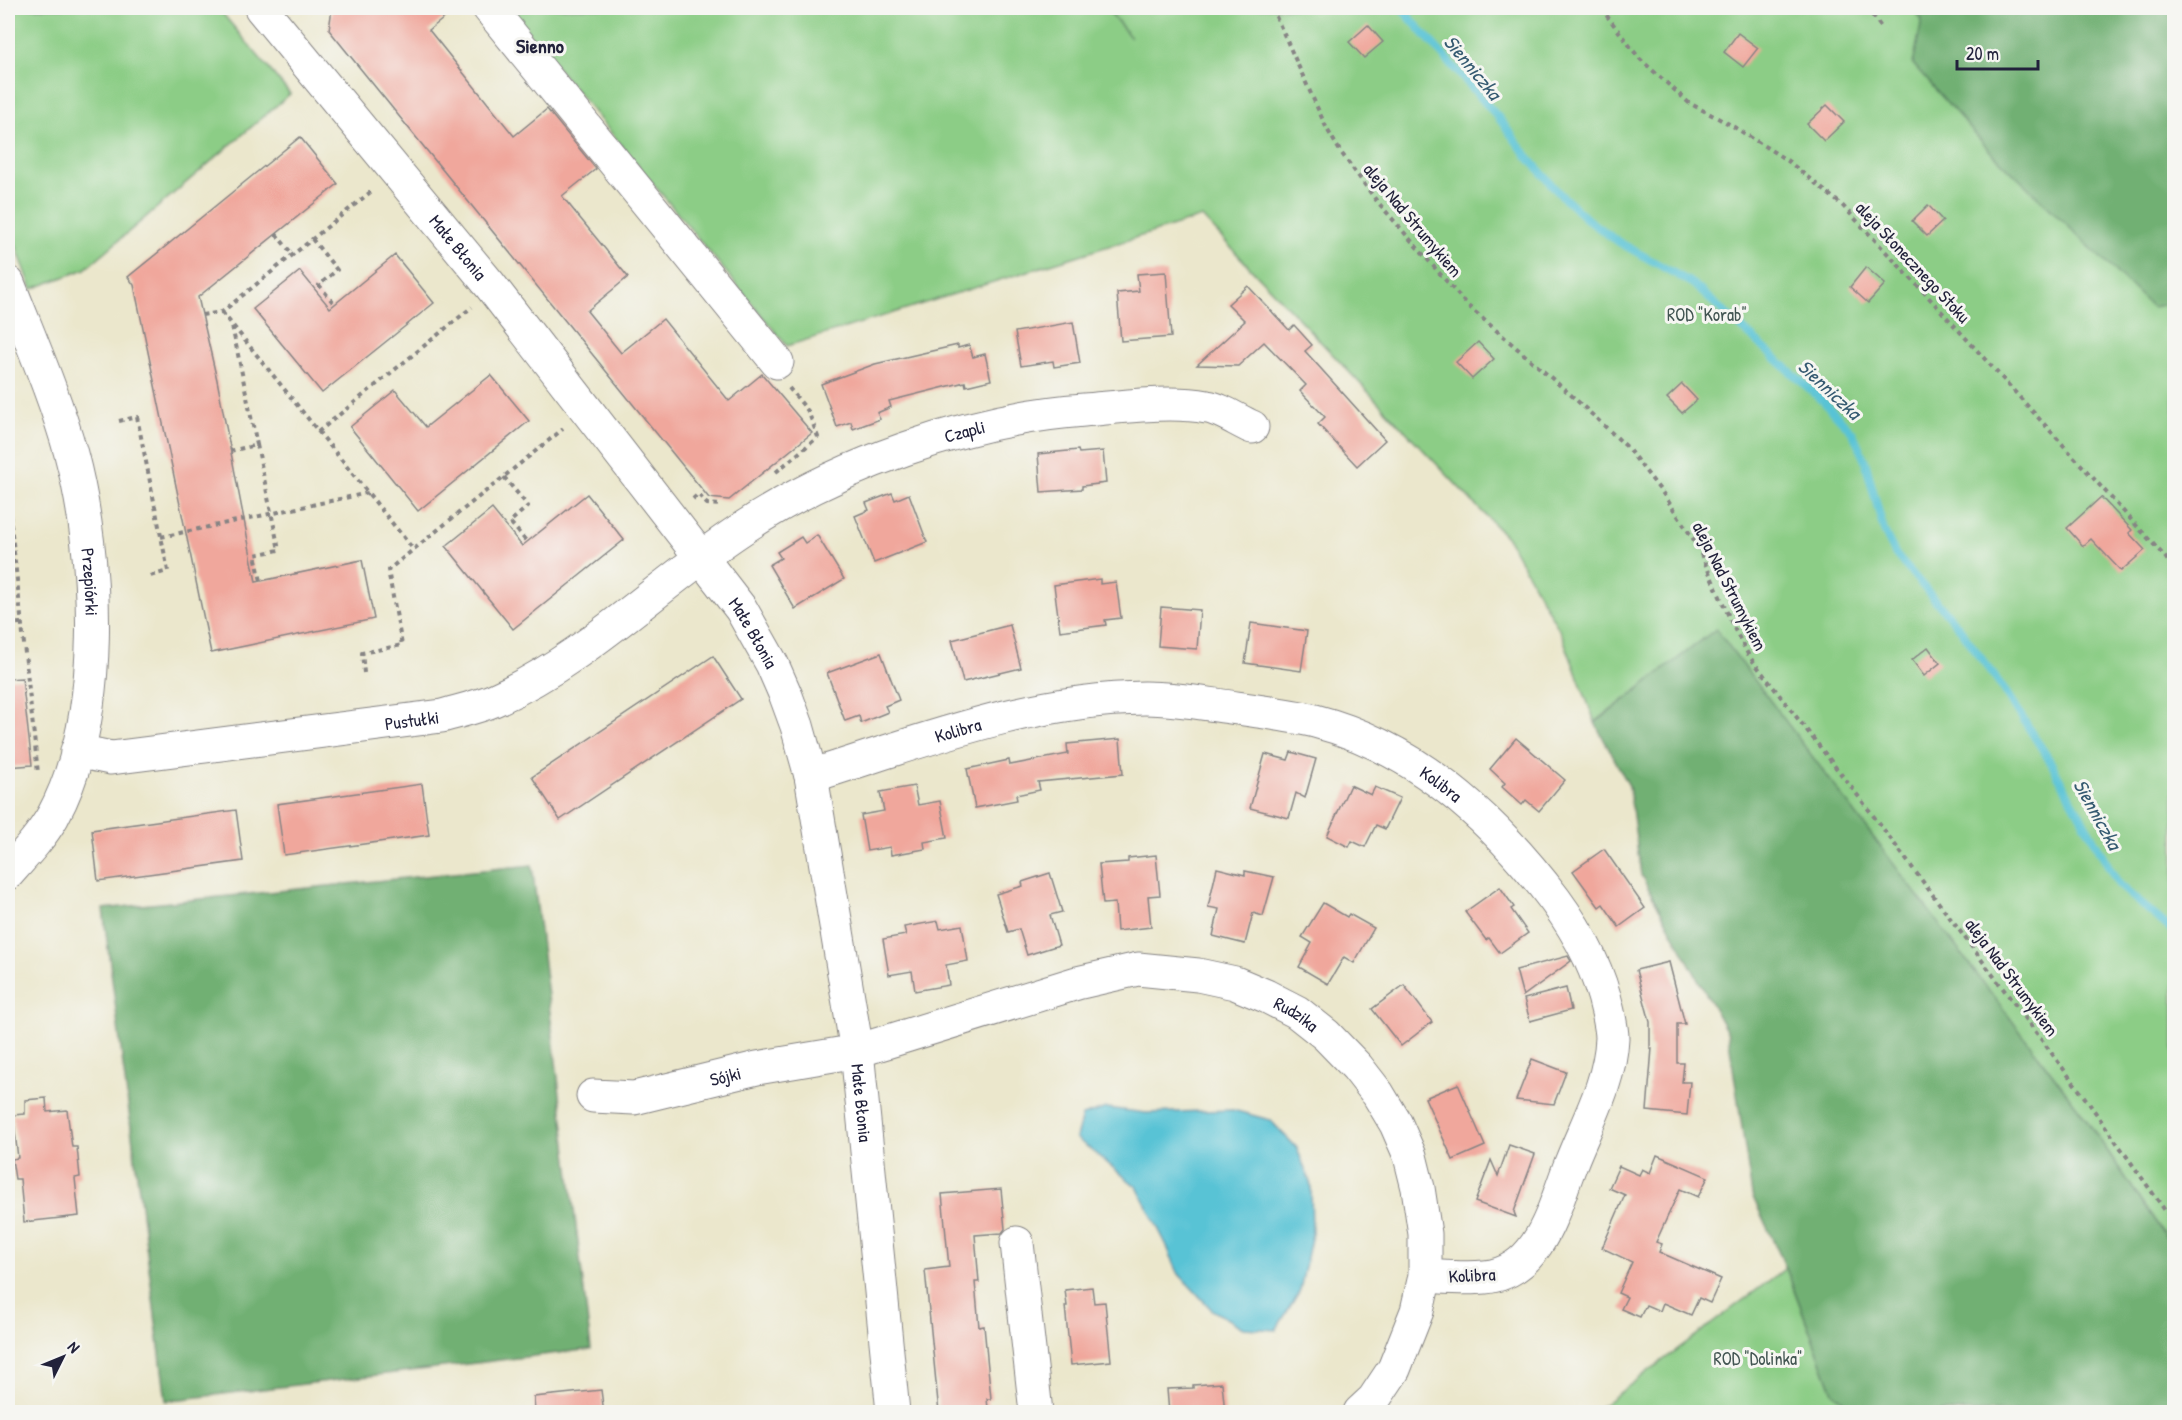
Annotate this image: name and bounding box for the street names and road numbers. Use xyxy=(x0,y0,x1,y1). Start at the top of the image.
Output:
street label: aleja Nad Strumykiem xyxy=(1358,158,1468,282)
street label: aleja Słonecznego Stoku xyxy=(1850,196,1976,328)
street label: Małe Błonia xyxy=(424,209,493,285)
street label: Czapli xyxy=(941,413,987,448)
street label: aleja Nad Strumykiem xyxy=(1687,517,1773,655)
street label: Przepiórki xyxy=(76,547,105,616)
street label: Małe Błonia xyxy=(723,591,784,673)
street label: Pustułki xyxy=(383,704,441,736)
street label: Kolibra xyxy=(932,711,984,748)
street label: Kolibra xyxy=(1415,759,1468,808)
street label: aleja Nad Strumykiem xyxy=(1959,913,2065,1041)
street label: Rudzika xyxy=(1270,990,1324,1037)
street label: Sójki xyxy=(707,1060,743,1092)
street label: Małe Błonia xyxy=(846,1062,878,1143)
street label: Kolibra xyxy=(1448,1261,1496,1289)

